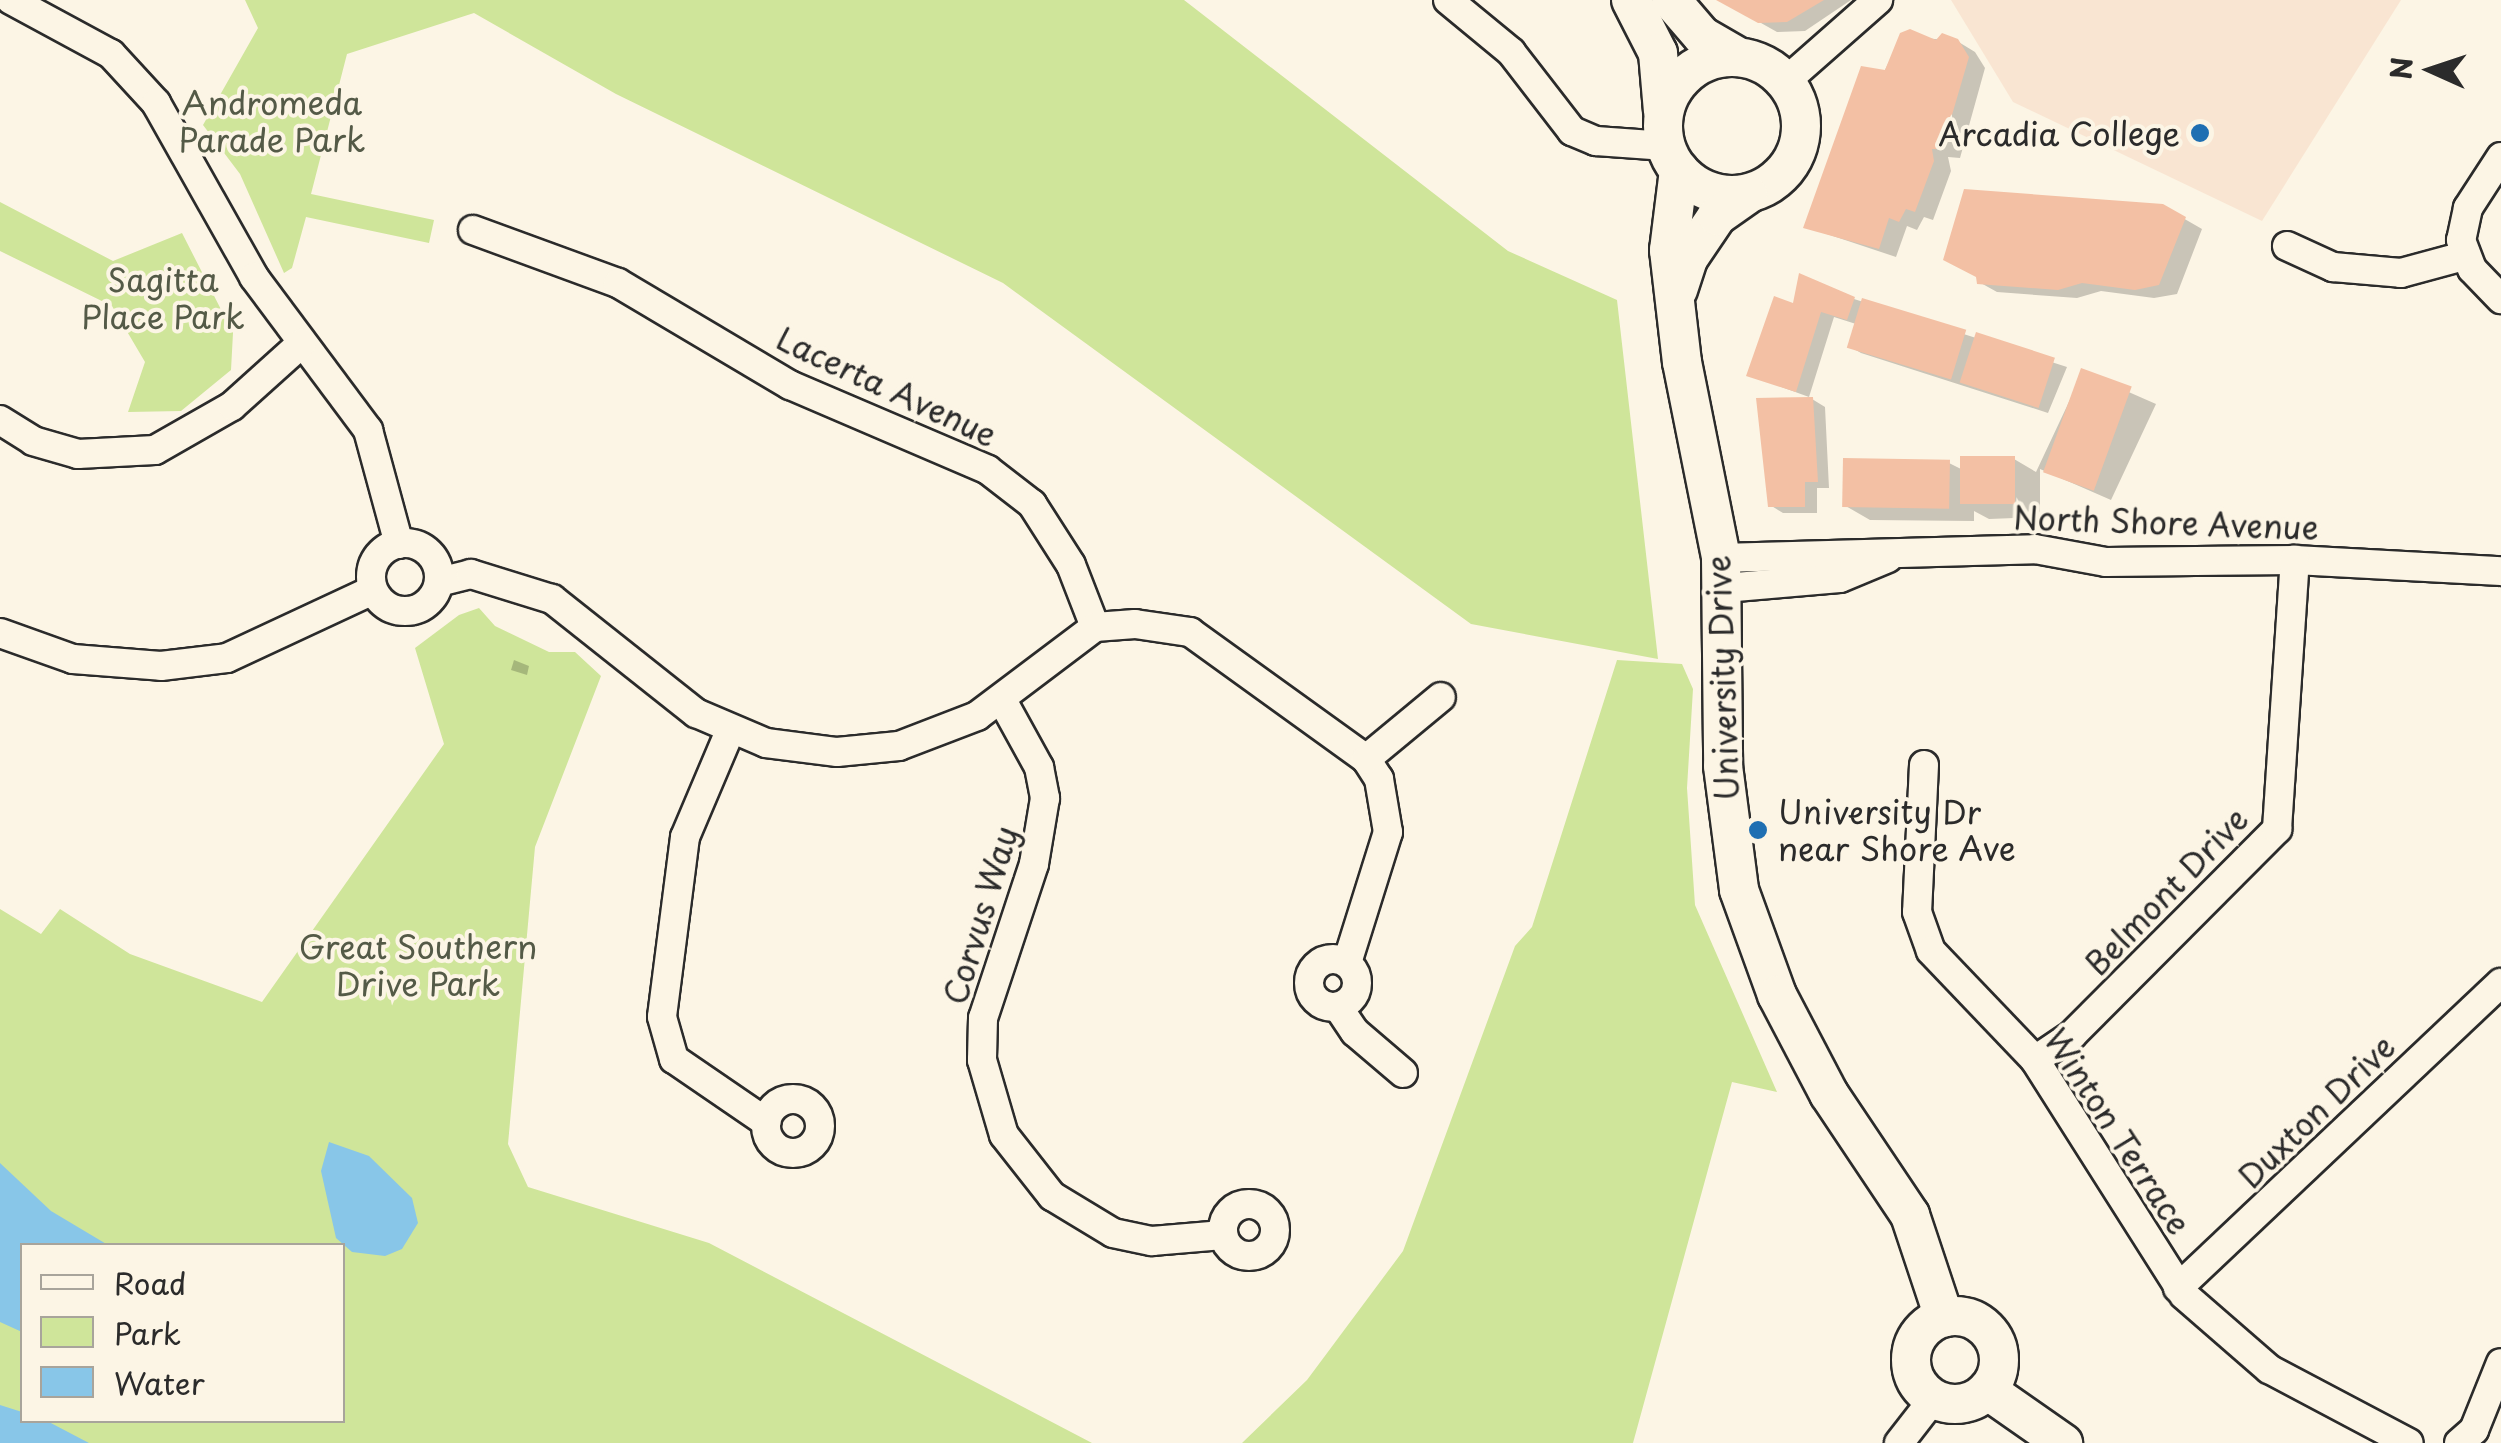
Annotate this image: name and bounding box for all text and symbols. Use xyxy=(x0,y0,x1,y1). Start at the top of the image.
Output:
north arrow xyxy=(2381,20,2481,120)
text: N xyxy=(2378,56,2423,81)
park label: Andromeda Parade Park xyxy=(178,84,366,159)
place label: Arcadia College xyxy=(1938,114,2180,152)
marker: Arcadia College xyxy=(2189,122,2211,144)
park label: Sagitta Place Park xyxy=(81,261,245,336)
street label: Lacerta Avenue xyxy=(771,318,1003,454)
street label: North Shore Avenue xyxy=(2011,497,2321,547)
street label: University Drive xyxy=(1699,554,1745,802)
place label: University Dr near Shore Ave xyxy=(1778,793,2016,868)
street label: Belmont Drive xyxy=(2076,799,2256,983)
marker: University Dr near Shore Ave xyxy=(1747,819,1769,841)
street label: Corvus Way xyxy=(935,821,1025,1009)
park label: Great Southern Drive Park xyxy=(298,928,538,1003)
street label: Winton Terrace xyxy=(2037,1021,2199,1241)
street label: Duxton Drive xyxy=(2230,1027,2402,1195)
legend xyxy=(20,1243,345,1423)
text: Road xyxy=(114,1260,187,1305)
text: Park xyxy=(114,1310,181,1355)
text: Water xyxy=(114,1360,205,1405)

